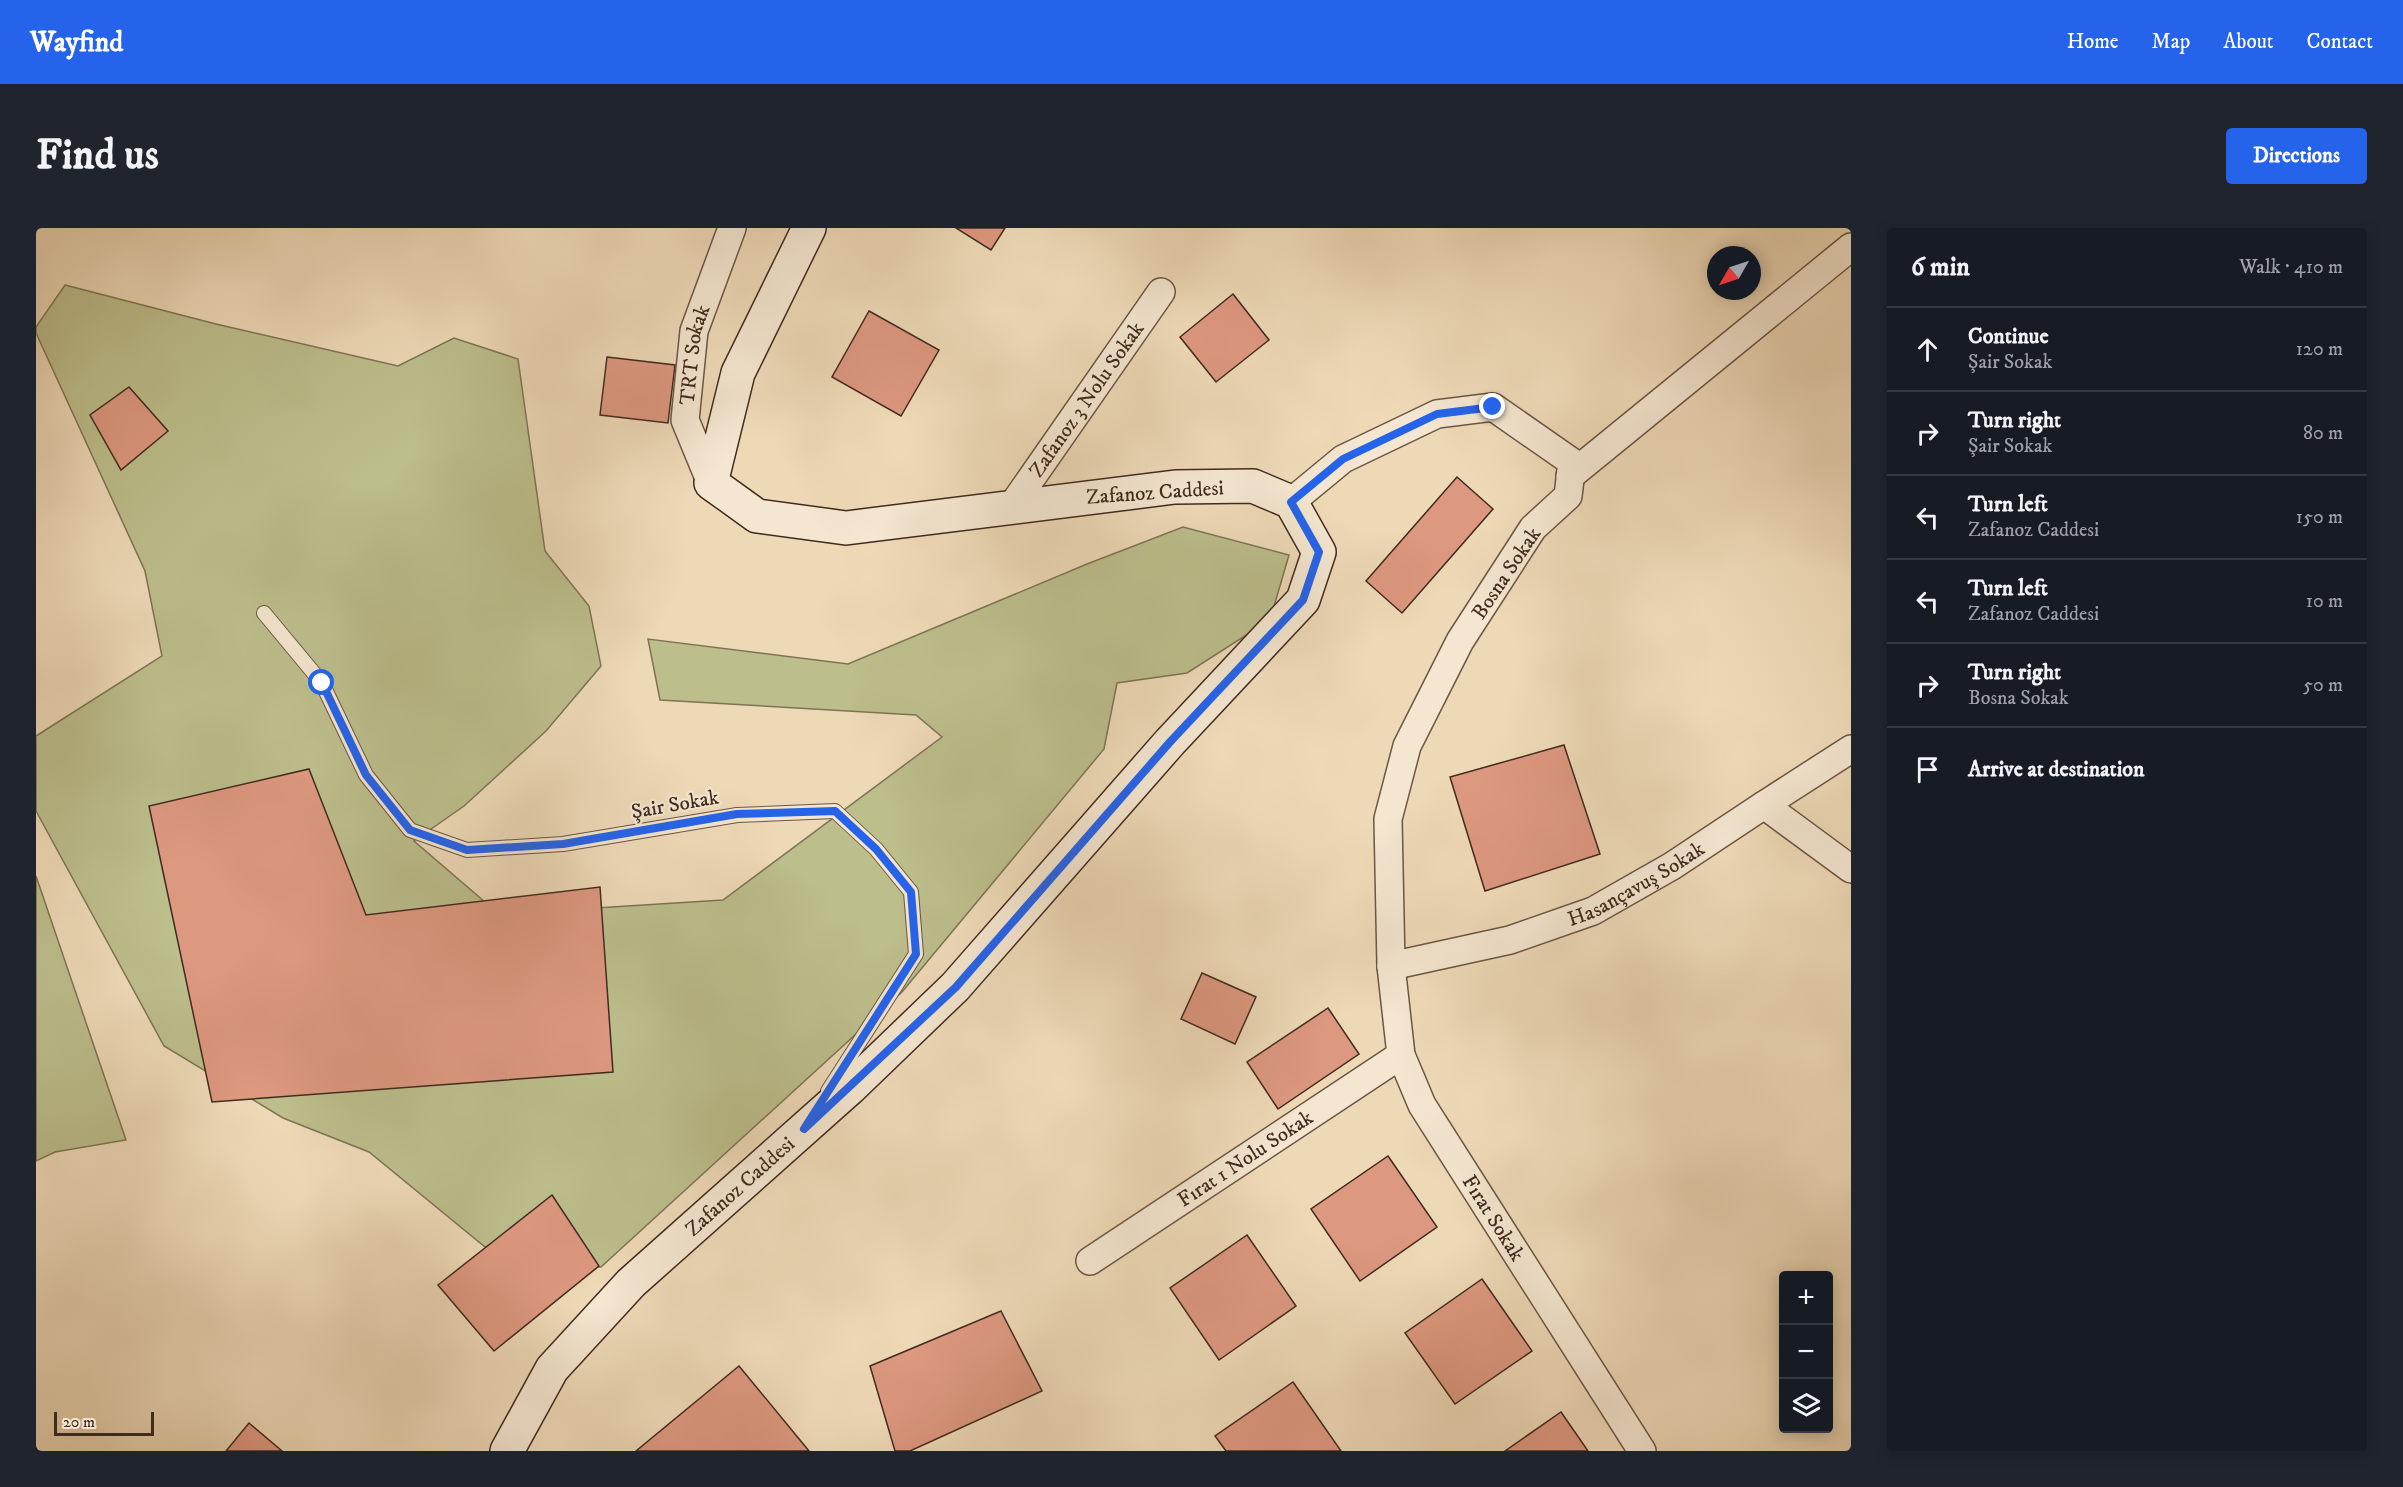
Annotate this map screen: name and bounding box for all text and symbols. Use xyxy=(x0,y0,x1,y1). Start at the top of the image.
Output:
text: Wayfind xyxy=(30,25,123,60)
text: Home xyxy=(2067,29,2119,55)
text: Map xyxy=(2152,29,2190,55)
text: About xyxy=(2223,29,2274,55)
text: Contact xyxy=(2307,29,2373,55)
button: Directions xyxy=(2226,128,2367,184)
text: Find us xyxy=(36,130,159,182)
north arrow xyxy=(1707,246,1761,300)
text: 6 min xyxy=(1911,251,1970,284)
text: Walk · 410 m xyxy=(2239,255,2343,280)
street label: TRT Sokak xyxy=(675,301,717,406)
street label: Zafanoz 3 Nolu Sokak xyxy=(1024,317,1151,483)
text: Continue xyxy=(1968,323,2049,350)
icon: ahead xyxy=(1911,333,1944,366)
text: 120 m xyxy=(2296,337,2343,362)
text: Şair Sokak xyxy=(1968,350,2052,375)
route end xyxy=(1479,393,1505,419)
text: Turn right xyxy=(1968,407,2061,434)
icon: right xyxy=(1911,417,1944,450)
text: 80 m xyxy=(2303,421,2343,446)
text: Şair Sokak xyxy=(1968,434,2052,459)
street label: Zafanoz Caddesi xyxy=(1085,475,1225,511)
text: Turn left xyxy=(1968,491,2048,518)
icon: left xyxy=(1911,501,1944,534)
text: 150 m xyxy=(2296,505,2343,530)
text: Zafanoz Caddesi xyxy=(1968,518,2099,543)
street label: Bosna Sokak xyxy=(1466,522,1548,625)
text: Turn left xyxy=(1968,575,2048,602)
icon: left xyxy=(1911,585,1944,618)
text: 10 m xyxy=(2306,589,2343,614)
text: Zafanoz Caddesi xyxy=(1968,602,2099,627)
text: Turn right xyxy=(1968,659,2061,686)
route start xyxy=(308,669,334,695)
icon: right xyxy=(1911,669,1944,702)
text: 50 m xyxy=(2303,673,2343,698)
text: Bosna Sokak xyxy=(1968,686,2069,711)
icon: arrive xyxy=(1911,753,1944,786)
text: Arrive at destination xyxy=(1968,756,2145,783)
street label: Şair Sokak xyxy=(629,784,722,825)
street label: Hasançavuş Sokak xyxy=(1564,836,1710,933)
street label: Fırat 1 Nolu Sokak xyxy=(1173,1105,1319,1213)
street label: Zafanoz Caddesi xyxy=(680,1131,801,1242)
street label: Fırat Sokak xyxy=(1456,1170,1530,1267)
map controls xyxy=(1779,1271,1833,1433)
button: + xyxy=(1779,1271,1833,1325)
button: − xyxy=(1779,1325,1833,1379)
button: layers xyxy=(1779,1379,1833,1433)
scale bar xyxy=(54,1409,154,1436)
text: 20 m xyxy=(63,1412,95,1432)

